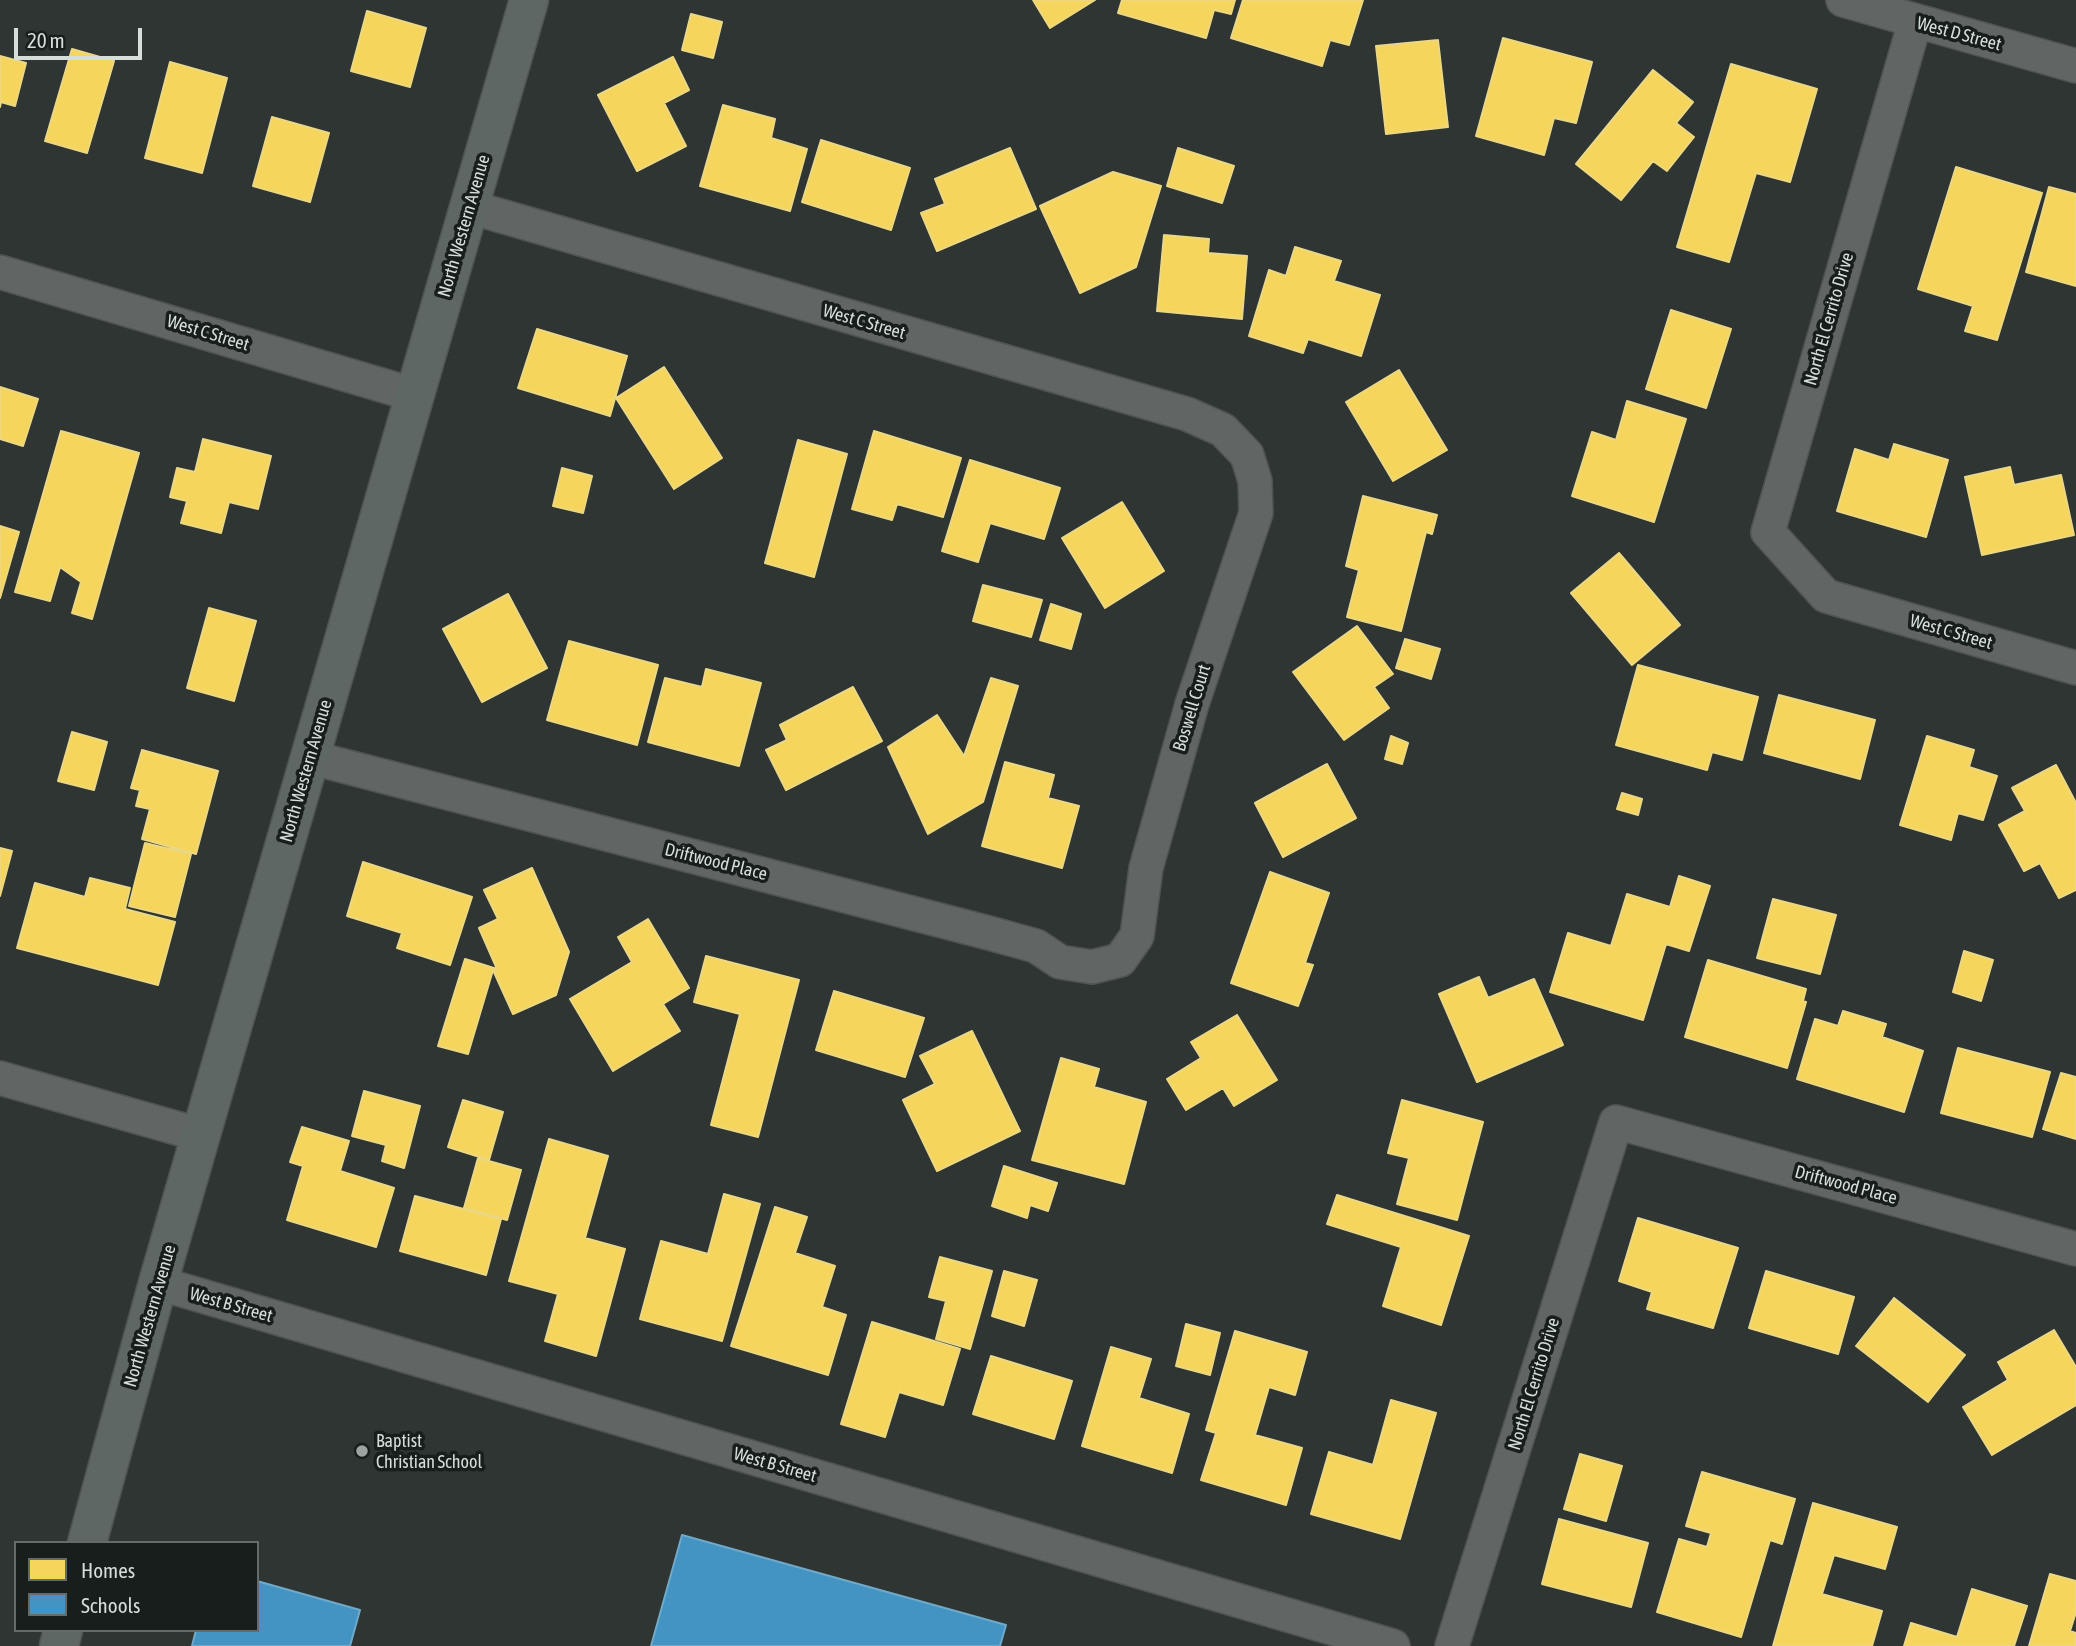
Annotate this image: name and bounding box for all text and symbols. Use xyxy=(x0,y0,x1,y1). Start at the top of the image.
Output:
street label: West D Street xyxy=(1914,12,2004,56)
scale bar xyxy=(18,14,145,58)
text: 20 m xyxy=(27,28,65,52)
street label: North Western Avenue xyxy=(433,152,495,300)
street label: North El Cerrito Drive xyxy=(1800,250,1858,388)
street label: West C Street xyxy=(820,300,908,344)
street label: West C Street xyxy=(164,310,252,356)
street label: West C Street xyxy=(1907,610,1995,654)
street label: Boswell Court xyxy=(1169,662,1215,754)
street label: North Western Avenue xyxy=(275,697,337,845)
street label: Driftwood Place xyxy=(662,839,770,885)
street label: Driftwood Place xyxy=(1793,1161,1899,1209)
street label: North Western Avenue xyxy=(119,1242,181,1390)
street label: West B Street xyxy=(187,1283,275,1327)
street label: North El Cerrito Drive xyxy=(1504,1315,1564,1453)
place label: Baptist Christian School xyxy=(376,1430,482,1472)
marker: Baptist Christian School xyxy=(354,1443,370,1459)
street label: West B Street xyxy=(731,1443,819,1487)
legend xyxy=(14,1541,259,1632)
text: Homes xyxy=(81,1558,135,1582)
text: Schools xyxy=(81,1593,141,1617)

